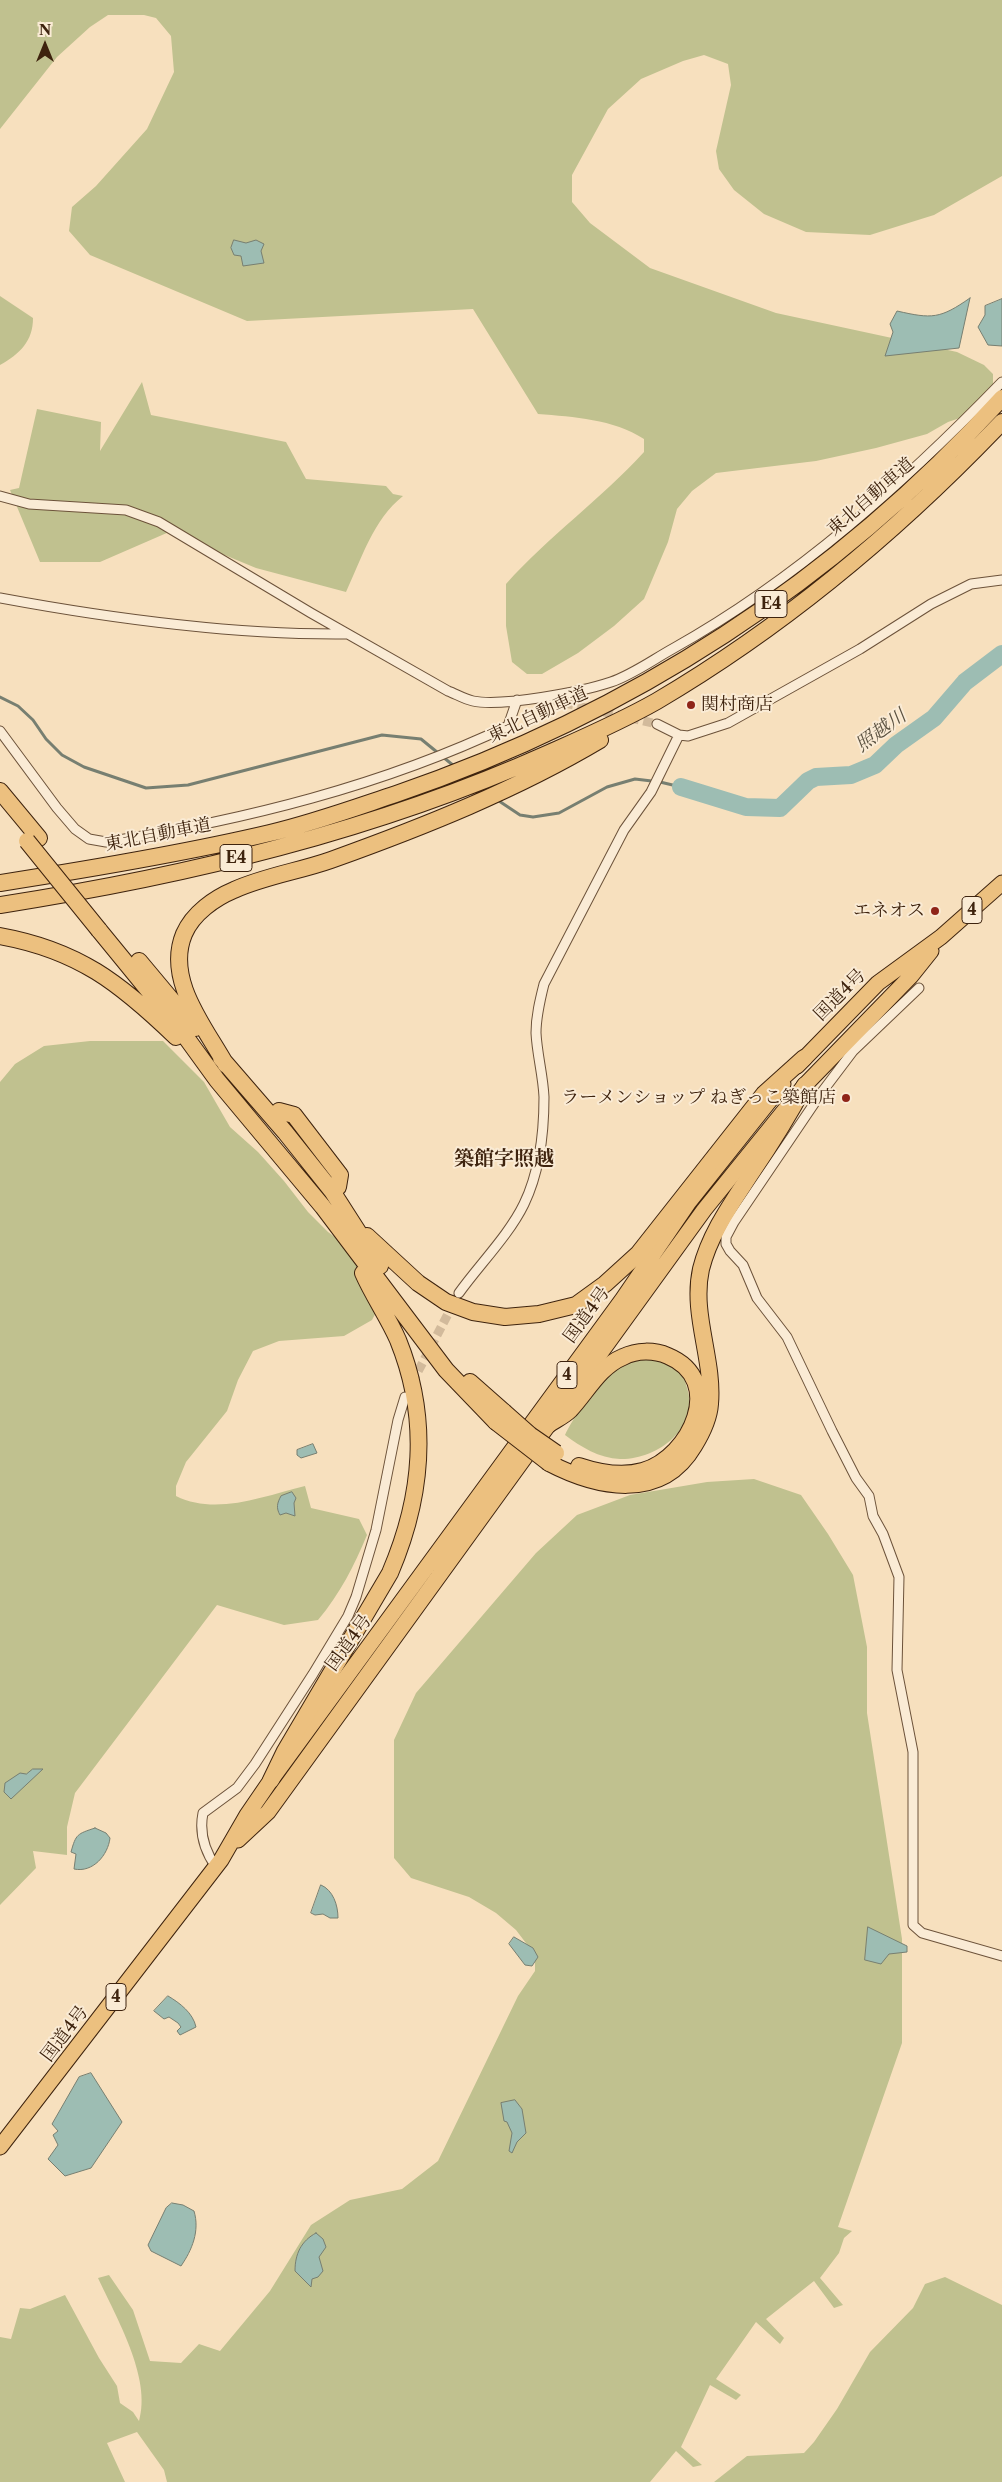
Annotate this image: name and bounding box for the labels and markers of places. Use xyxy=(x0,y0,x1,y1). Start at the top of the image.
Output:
place label: 関村商店 xyxy=(701,694,773,716)
marker: 関村商店 xyxy=(685,699,697,711)
place label: エネオス xyxy=(853,900,925,922)
marker: エネオス xyxy=(929,905,941,917)
place label: ラーメンショップ ねぎっこ築館店 xyxy=(561,1087,836,1109)
marker: ラーメンショップ ねぎっこ築館店 xyxy=(840,1092,852,1104)

